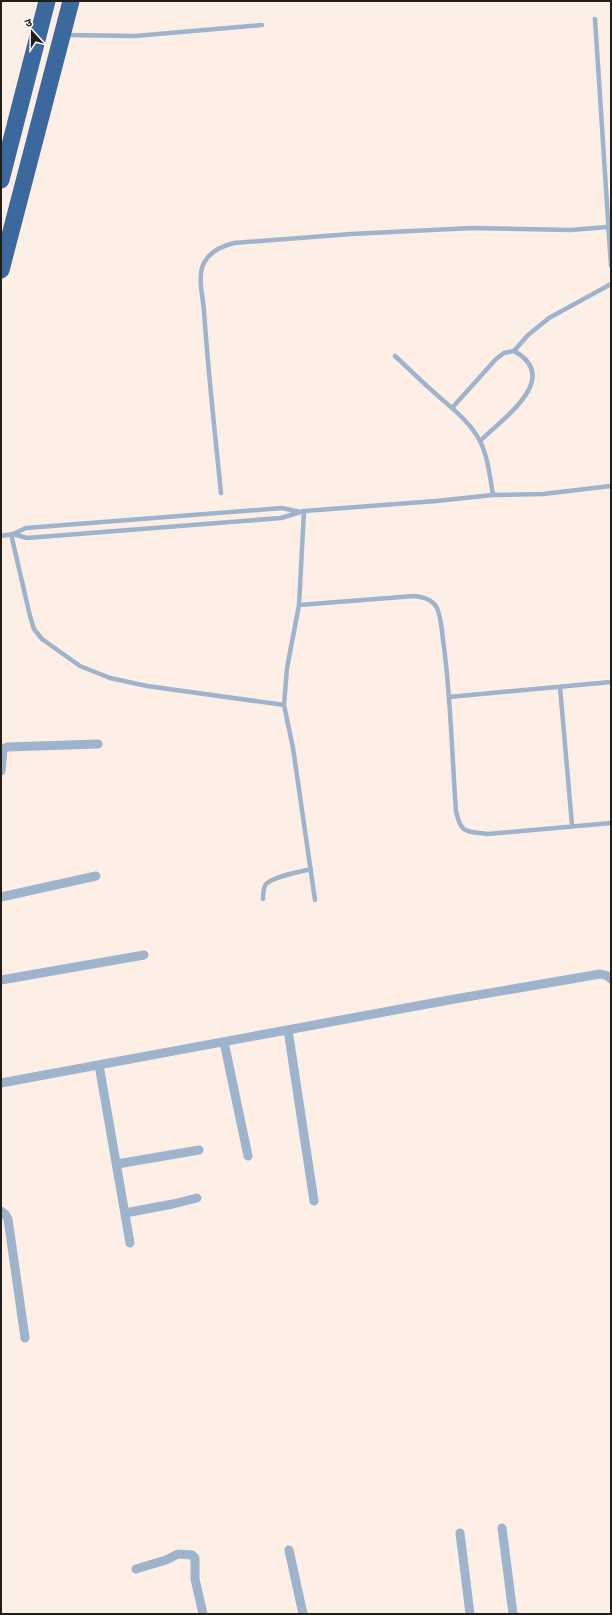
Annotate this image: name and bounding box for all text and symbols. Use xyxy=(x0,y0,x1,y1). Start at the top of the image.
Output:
north arrow xyxy=(12,12,52,52)
text: उ xyxy=(23,14,34,30)

